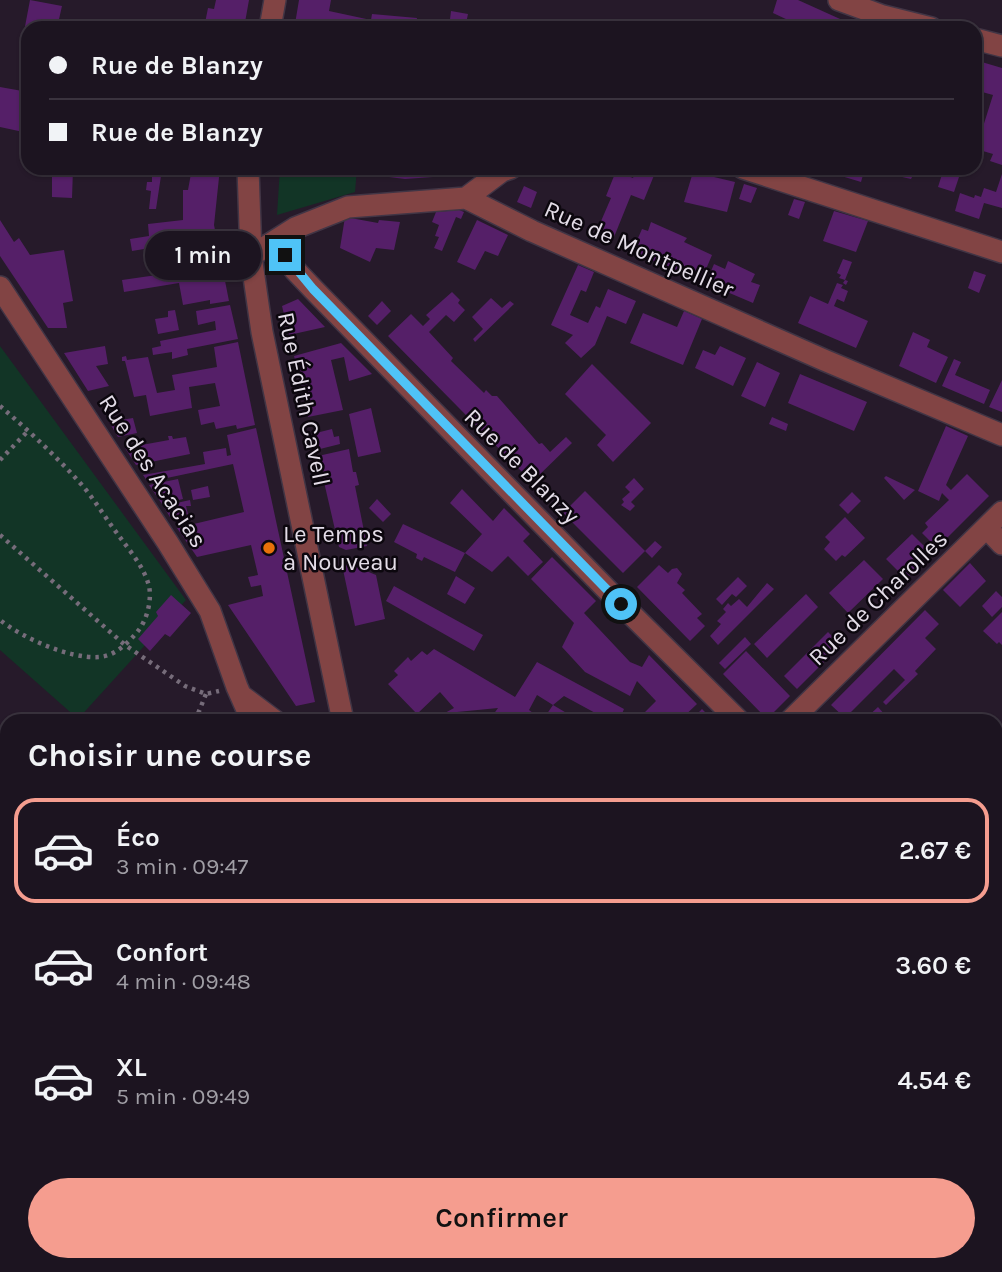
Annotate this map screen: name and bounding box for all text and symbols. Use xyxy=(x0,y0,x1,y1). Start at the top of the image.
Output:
text: Rue de Blanzy xyxy=(91,50,263,81)
text: Rue de Blanzy xyxy=(91,117,263,148)
street label: Rue de Montpellier xyxy=(540,195,738,303)
callout: 1 min xyxy=(145,230,260,280)
route end xyxy=(269,239,301,271)
text: 1 min xyxy=(174,242,232,269)
street label: Rue Édith Cavell xyxy=(272,309,337,489)
street label: Rue des Acacias xyxy=(93,389,213,553)
street label: Rue de Blanzy xyxy=(459,403,585,529)
place label: Le Temps à Nouveau xyxy=(283,520,398,576)
street label: Rue de Charolles xyxy=(803,525,953,671)
marker: Le Temps à Nouveau xyxy=(261,540,277,556)
route start xyxy=(605,588,637,620)
text: Choisir une course xyxy=(28,737,311,774)
icon: car xyxy=(32,819,95,882)
text: Éco xyxy=(116,822,160,853)
text: 2.67 € xyxy=(899,835,971,866)
text: 3 min · 09:47 xyxy=(116,853,248,880)
icon: car xyxy=(32,934,95,997)
text: Confort xyxy=(116,937,208,968)
text: 3.60 € xyxy=(895,950,971,981)
text: 4 min · 09:48 xyxy=(116,968,251,995)
icon: car xyxy=(32,1049,95,1112)
text: XL xyxy=(116,1052,147,1083)
text: 4.54 € xyxy=(897,1065,971,1096)
text: 5 min · 09:49 xyxy=(116,1083,250,1110)
button: Confirmer xyxy=(28,1178,975,1258)

